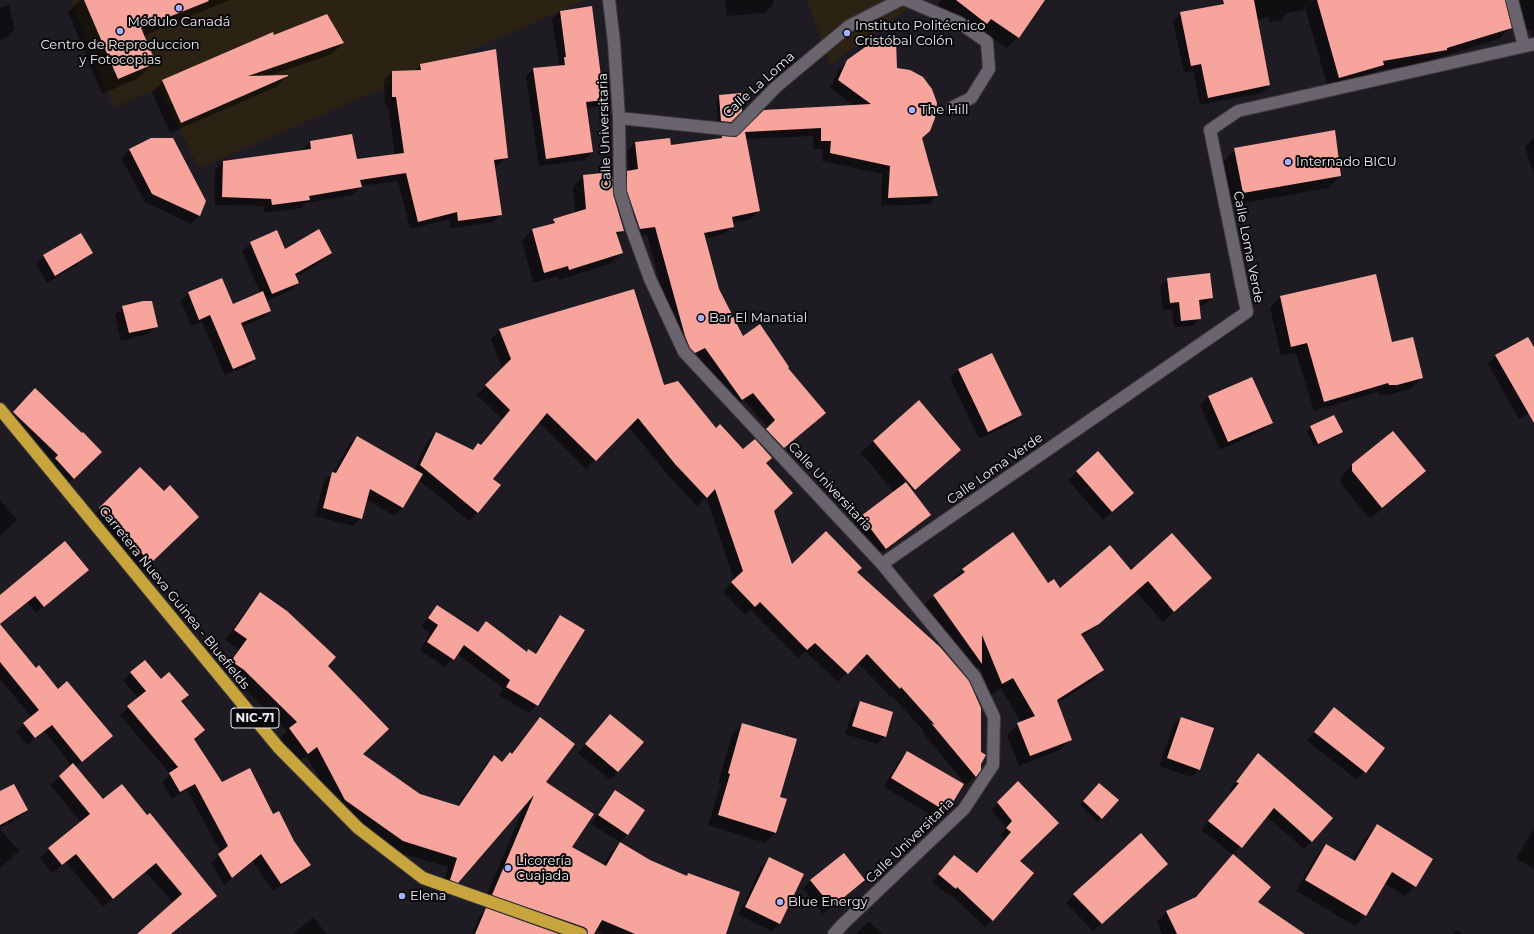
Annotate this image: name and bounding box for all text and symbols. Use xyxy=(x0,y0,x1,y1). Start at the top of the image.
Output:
marker: Módulo Canadá xyxy=(174,3,184,13)
place label: Módulo Canadá xyxy=(128,14,230,30)
place label: Instituto Politécnico Cristóbal Colón xyxy=(855,18,985,49)
marker: Centro de Reproduccion y Fotocopias xyxy=(115,26,125,36)
marker: Instituto Politécnico Cristóbal Colón xyxy=(842,28,852,38)
place label: Centro de Reproduccion y Fotocopias xyxy=(40,37,200,68)
street label: Calle La Loma xyxy=(720,49,798,121)
street label: Calle Universitaria xyxy=(595,73,615,189)
place label: The Hill xyxy=(920,102,969,118)
marker: The Hill xyxy=(907,105,917,115)
place label: Internado BICU xyxy=(1296,154,1397,170)
marker: Internado BICU xyxy=(1283,157,1293,167)
street label: Calle Loma Verde xyxy=(1230,190,1266,304)
place label: Bar El Manatial xyxy=(709,310,807,326)
marker: Bar El Manatial xyxy=(696,313,706,323)
street label: Calle Loma Verde xyxy=(944,430,1046,508)
street label: Calle Universitaria xyxy=(785,439,875,535)
street label: Carretera Nueva Guinea - Bluefields xyxy=(95,503,253,693)
road number: NIC-71 xyxy=(231,708,279,728)
street label: Calle Universitaria xyxy=(863,795,957,887)
place label: Licorería Cuajada xyxy=(516,853,572,884)
marker: Licorería Cuajada xyxy=(503,863,513,873)
place label: Elena xyxy=(410,888,447,904)
marker: Elena xyxy=(397,891,407,901)
place label: Blue Energy xyxy=(788,894,868,910)
marker: Blue Energy xyxy=(775,897,785,907)

